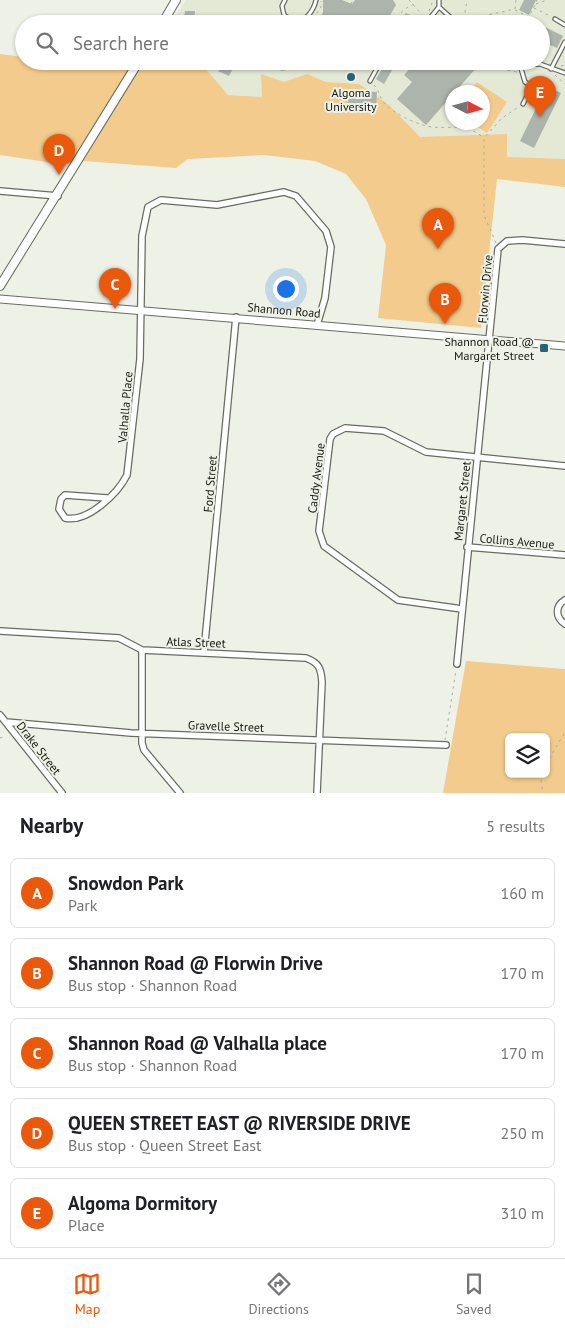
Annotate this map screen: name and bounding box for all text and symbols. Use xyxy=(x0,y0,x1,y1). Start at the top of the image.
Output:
search box xyxy=(15,15,550,70)
icon: search xyxy=(33,29,61,57)
text: Search here xyxy=(73,31,169,55)
marker: Algoma University xyxy=(345,71,357,83)
pin: E xyxy=(524,76,556,117)
place label: Algoma University xyxy=(325,85,377,114)
north arrow xyxy=(445,85,490,130)
pin: D xyxy=(43,134,75,175)
pin: A xyxy=(422,208,454,249)
street label: Florwin Drive xyxy=(475,254,495,324)
pin: C xyxy=(99,268,131,309)
your location xyxy=(273,276,299,302)
pin: B xyxy=(429,283,461,324)
street label: Shannon Road xyxy=(247,299,321,321)
place label: Shannon Road @ Margaret Street xyxy=(444,334,534,363)
marker: Shannon Road @ Margaret Street xyxy=(538,342,550,354)
street label: Valhalla Place xyxy=(114,371,136,444)
street label: Caddy Avenue xyxy=(304,442,328,514)
street label: Ford Street xyxy=(200,455,220,513)
street label: Margaret Street xyxy=(450,460,474,542)
street label: Collins Avenue xyxy=(479,530,555,552)
street label: Atlas Street xyxy=(166,633,226,651)
street label: Gravelle Street xyxy=(188,717,264,735)
street label: Drake Street xyxy=(14,718,64,778)
map controls xyxy=(505,733,550,778)
button: layers xyxy=(505,733,550,778)
text: Nearby xyxy=(20,812,83,839)
text: 5 results xyxy=(486,816,545,836)
text: Snowdon Park xyxy=(68,871,184,895)
text: A xyxy=(32,883,42,903)
text: 160 m xyxy=(501,883,544,903)
text: Park xyxy=(68,895,97,915)
text: Shannon Road @ Florwin Drive xyxy=(68,951,323,975)
text: B xyxy=(32,963,42,983)
text: 170 m xyxy=(501,963,544,983)
text: Bus stop · Shannon Road xyxy=(68,975,237,995)
text: Shannon Road @ Valhalla place xyxy=(68,1031,327,1055)
text: C xyxy=(33,1043,41,1063)
text: 170 m xyxy=(501,1043,544,1063)
text: Bus stop · Shannon Road xyxy=(68,1055,237,1075)
text: QUEEN STREET EAST @ RIVERSIDE DRIVE xyxy=(68,1111,411,1135)
text: D xyxy=(32,1123,42,1143)
text: 250 m xyxy=(501,1123,544,1143)
text: Bus stop · Queen Street East xyxy=(68,1135,262,1155)
text: Algoma Dormitory xyxy=(68,1191,217,1215)
text: E xyxy=(33,1203,41,1223)
text: 310 m xyxy=(501,1203,544,1223)
text: Place xyxy=(68,1215,105,1235)
tab: Map xyxy=(73,1270,101,1318)
tab: Directions xyxy=(248,1270,309,1318)
tab: Saved xyxy=(456,1270,492,1318)

